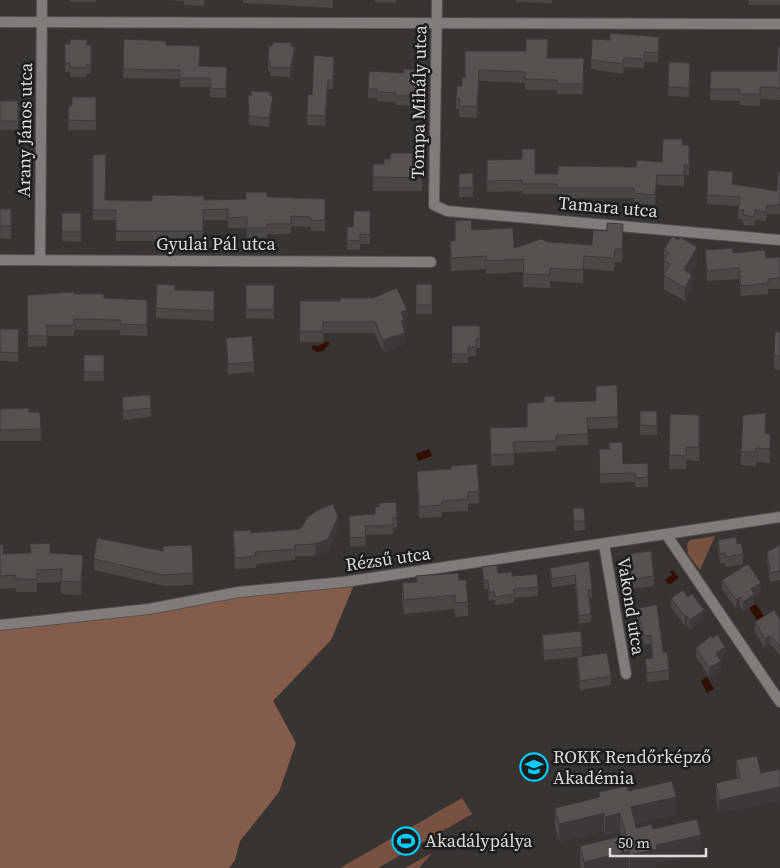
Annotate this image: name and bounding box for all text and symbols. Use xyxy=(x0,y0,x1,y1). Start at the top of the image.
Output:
street label: Tompa Mihály utca xyxy=(405,24,432,179)
street label: Arany János utca xyxy=(11,62,38,198)
street label: Tamara utca xyxy=(557,190,660,223)
street label: Gyulai Pál utca xyxy=(156,231,277,256)
street label: Rézsű utca xyxy=(344,540,433,577)
street label: Vakond utca xyxy=(611,555,652,658)
place label: ROKK Rendőrképző Akadémia xyxy=(553,744,711,790)
school or university icon: ROKK Rendőrképző Akadémia xyxy=(519,752,549,782)
sports icon: Akadálypálya xyxy=(391,826,421,856)
scale bar xyxy=(610,826,706,858)
place label: Akadálypálya xyxy=(425,828,533,853)
text: 50 m xyxy=(618,832,650,853)

